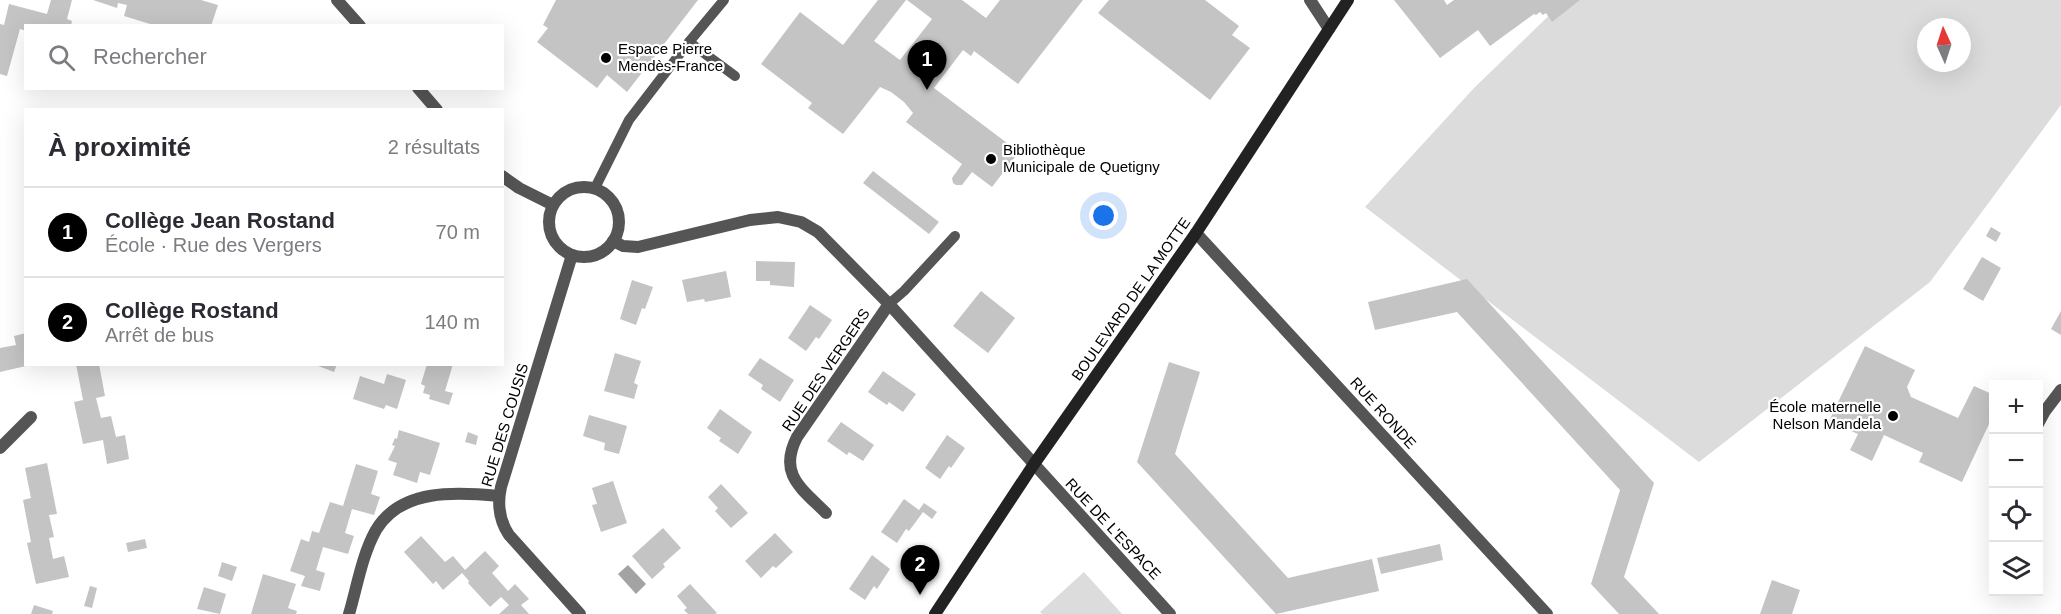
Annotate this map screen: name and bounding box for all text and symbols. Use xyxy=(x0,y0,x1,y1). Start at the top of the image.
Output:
north arrow xyxy=(1917,18,1971,72)
search box xyxy=(24,24,504,90)
place label: Espace Pierre Mendès-France xyxy=(618,40,723,74)
pin: 1 xyxy=(908,40,946,90)
icon: search xyxy=(45,41,78,74)
text: Rechercher xyxy=(93,44,207,69)
marker: Espace Pierre Mendès-France xyxy=(599,51,613,65)
text: À proximité xyxy=(48,132,191,162)
text: 2 résultats xyxy=(388,136,480,158)
place label: Bibliothèque Municipale de Quetigny xyxy=(1003,141,1160,175)
marker: Bibliothèque Municipale de Quetigny xyxy=(984,152,998,166)
your location xyxy=(1089,201,1118,230)
text: Collège Jean Rostand xyxy=(105,208,335,233)
street label: BOULEVARD DE LA MOTTE xyxy=(1068,214,1193,383)
text: 1 xyxy=(62,221,73,243)
text: 70 m xyxy=(436,221,480,243)
text: École · Rue des Vergers xyxy=(105,234,322,256)
text: Collège Rostand xyxy=(105,298,279,323)
street label: RUE DES VERGERS xyxy=(778,305,873,434)
text: 2 xyxy=(62,311,73,333)
text: 140 m xyxy=(424,311,480,333)
text: Arrêt de bus xyxy=(105,324,214,346)
street label: RUE DES COUSIS xyxy=(478,361,531,489)
street label: RUE RONDE xyxy=(1347,374,1420,452)
map controls xyxy=(1989,380,2043,596)
button: + xyxy=(1989,380,2043,434)
place label: École maternelle Nelson Mandela xyxy=(1769,398,1882,432)
marker: École maternelle Nelson Mandela xyxy=(1886,409,1900,423)
button: − xyxy=(1989,434,2043,488)
street label: RUE DE L'ESPACE xyxy=(1062,475,1165,583)
button: locate xyxy=(1989,488,2043,542)
button: layers xyxy=(1989,542,2043,596)
pin: 2 xyxy=(900,546,940,595)

